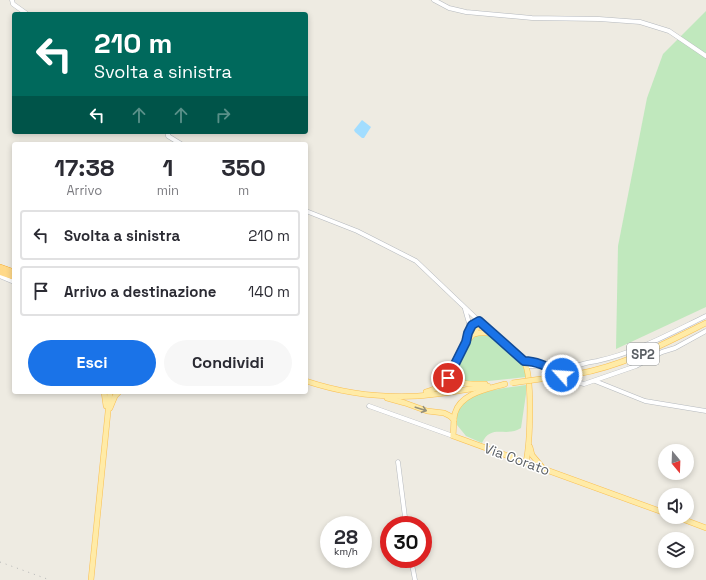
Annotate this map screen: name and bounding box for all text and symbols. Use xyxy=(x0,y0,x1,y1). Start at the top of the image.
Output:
text: 210 m xyxy=(94,25,172,61)
icon: left xyxy=(28,28,80,80)
text: Svolta a sinistra xyxy=(94,60,232,83)
icon: left xyxy=(86,104,108,126)
icon: ahead xyxy=(128,104,150,126)
icon: ahead xyxy=(170,104,192,126)
icon: right xyxy=(212,104,234,126)
text: 17:38 xyxy=(54,152,115,183)
text: 1 xyxy=(162,152,173,183)
text: 350 xyxy=(221,152,266,183)
text: Arrivo xyxy=(66,182,102,199)
text: min xyxy=(157,182,179,199)
text: m xyxy=(238,182,249,199)
icon: left xyxy=(30,224,52,246)
text: Svolta a sinistra xyxy=(64,226,180,245)
text: 210 m xyxy=(248,226,290,245)
icon: arrive xyxy=(30,280,52,302)
text: Arrivo a destinazione xyxy=(64,282,216,301)
text: 140 m xyxy=(248,282,290,301)
button: Esci xyxy=(28,340,156,386)
button: Condividi xyxy=(164,340,292,386)
road number: SP2 xyxy=(627,343,659,365)
position arrow xyxy=(541,354,583,396)
pin xyxy=(431,361,465,395)
icon: arrive xyxy=(437,367,459,389)
one-way arrow xyxy=(414,406,427,413)
street label: Via Corato xyxy=(482,439,552,479)
north arrow xyxy=(658,444,694,480)
map controls xyxy=(658,444,694,568)
button: sound xyxy=(658,488,694,524)
speed limit sign: 30 xyxy=(380,516,432,568)
text: 28 xyxy=(334,524,358,550)
button: layers xyxy=(658,532,694,568)
text: km/h xyxy=(334,545,358,558)

